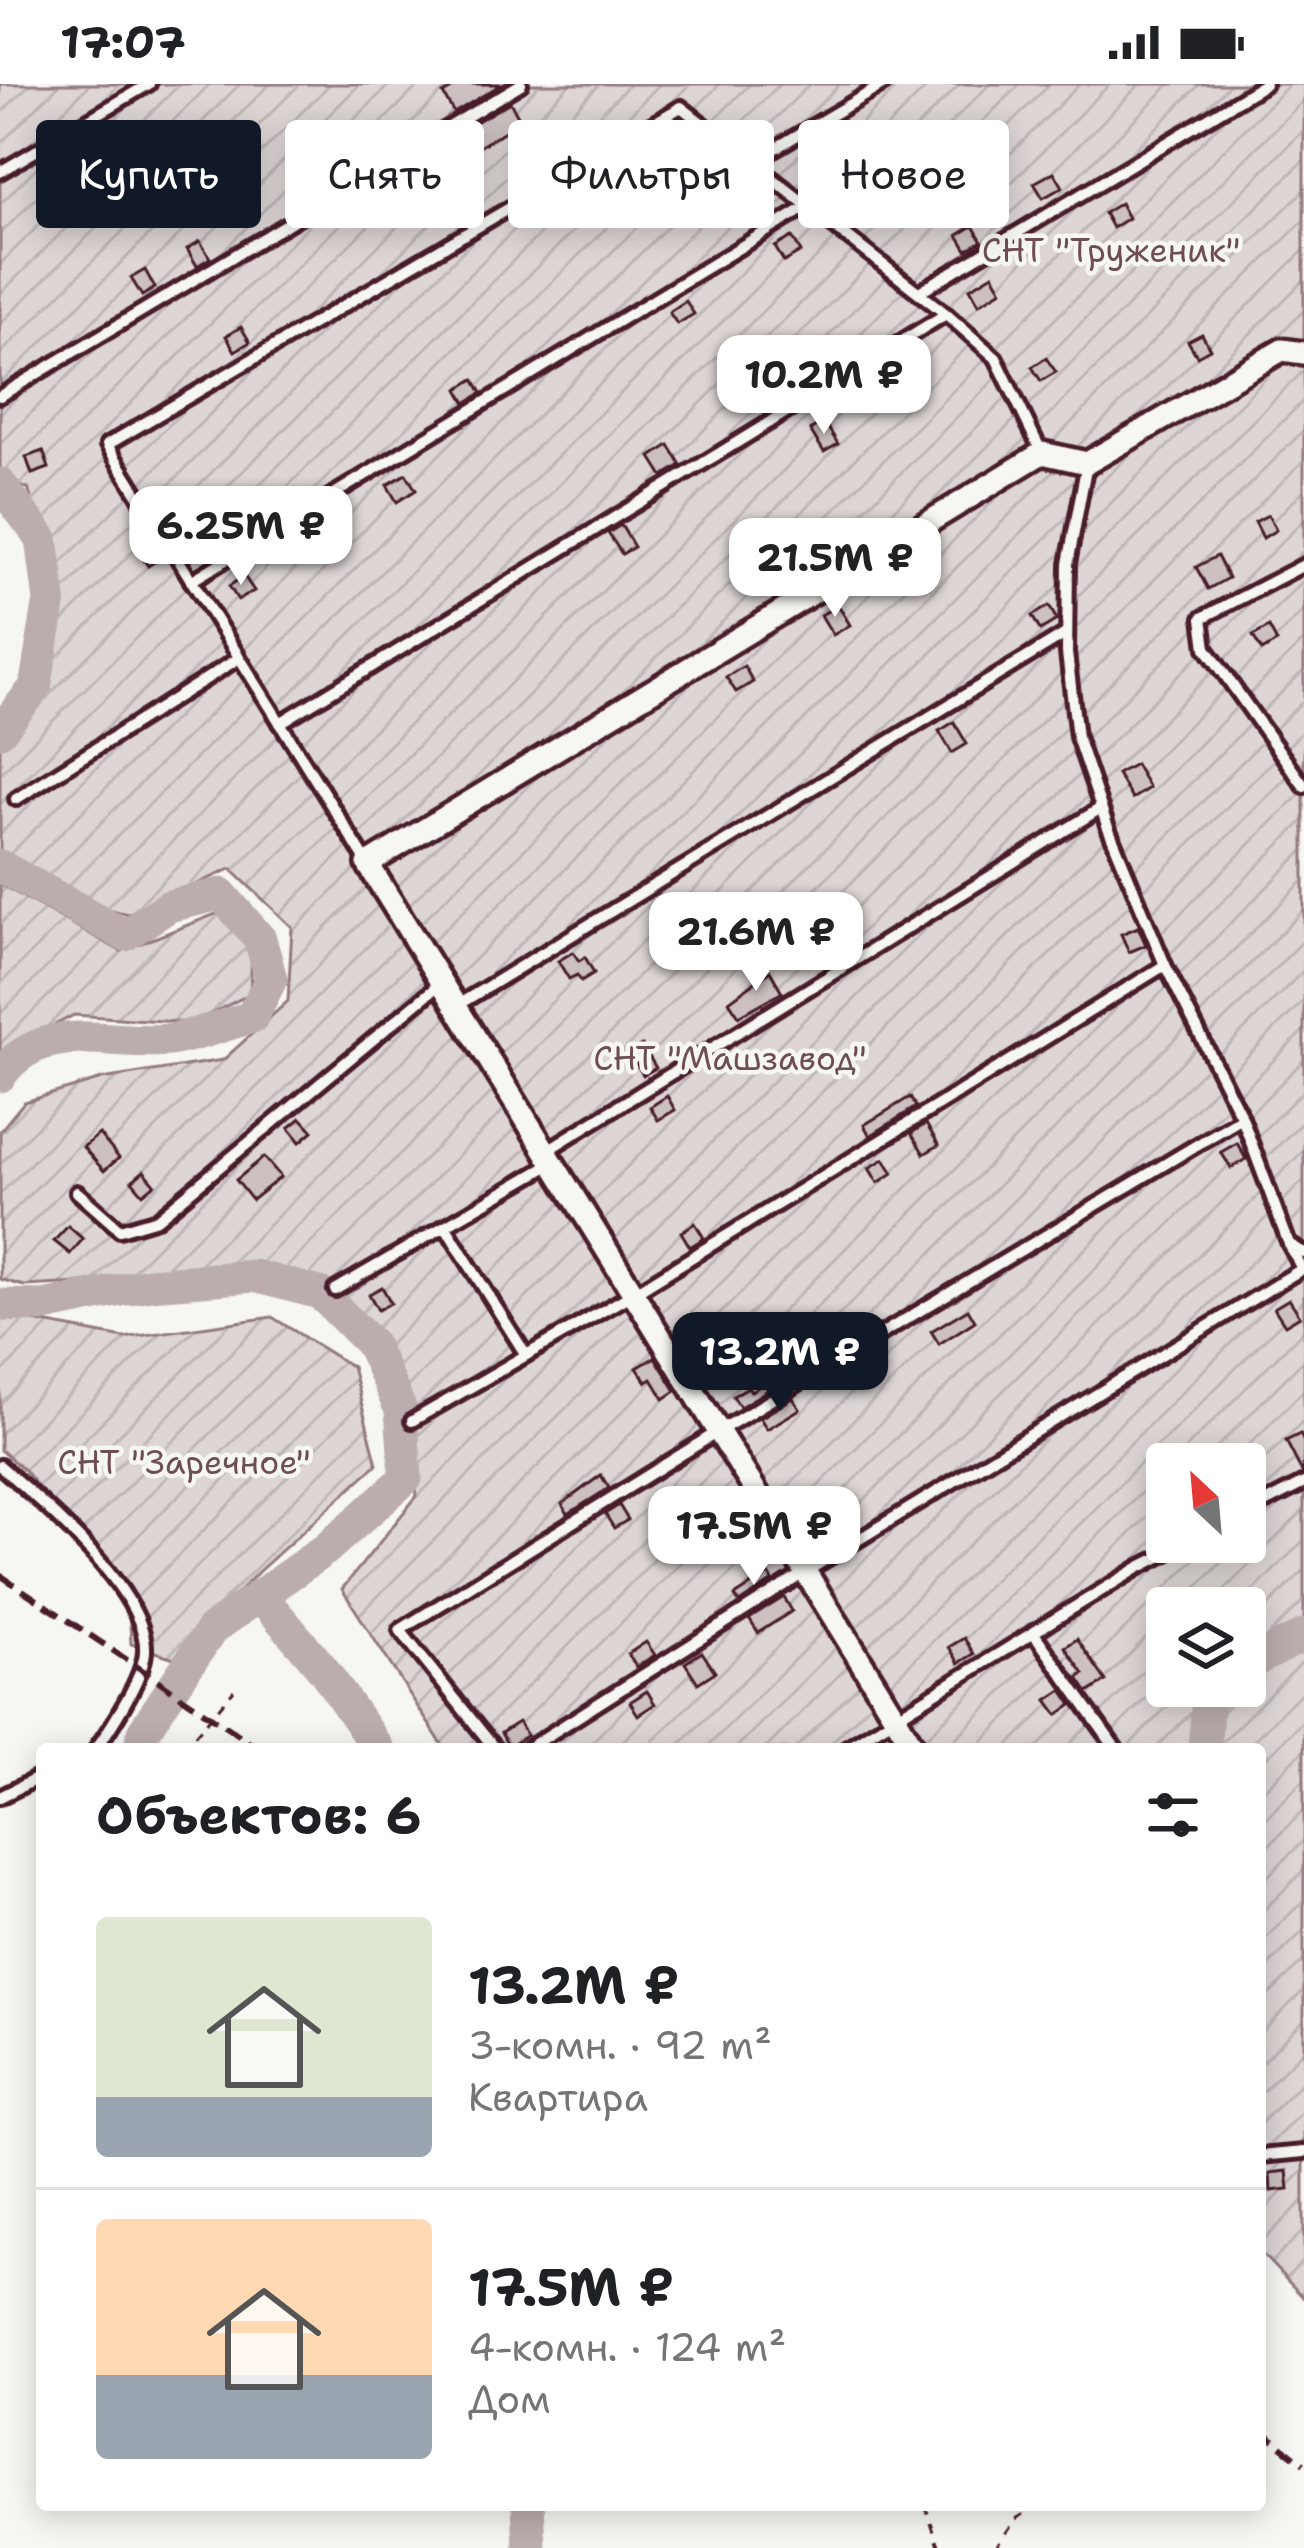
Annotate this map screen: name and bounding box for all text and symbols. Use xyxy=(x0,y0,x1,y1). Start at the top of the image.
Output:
text: 17:07 xyxy=(60,12,186,72)
chip: Купить xyxy=(36,120,261,228)
chip: Снять xyxy=(285,120,484,228)
chip: Фильтры xyxy=(508,120,774,228)
chip: Новое xyxy=(798,120,1009,228)
park label: СНТ "Труженик" xyxy=(982,228,1240,273)
pin: 10.2M ₽ xyxy=(713,335,935,437)
text: 10.2M ₽ xyxy=(744,348,904,400)
pin: 6.25M ₽ xyxy=(130,486,352,588)
text: 6.25M ₽ xyxy=(156,499,326,551)
pin: 21.5M ₽ xyxy=(724,518,946,620)
text: 21.5M ₽ xyxy=(756,531,914,583)
pin: 21.6M ₽ xyxy=(645,892,867,994)
text: 21.6M ₽ xyxy=(676,905,836,957)
park label: СНТ "Машзавод" xyxy=(593,1036,867,1081)
pin: 13.2M ₽ xyxy=(669,1312,891,1414)
text: 13.2M ₽ xyxy=(699,1325,861,1377)
park label: СНТ "Заречное" xyxy=(57,1440,311,1485)
north arrow xyxy=(1146,1443,1266,1563)
map controls xyxy=(1146,1443,1266,1707)
pin: 17.5M ₽ xyxy=(643,1486,865,1588)
text: 17.5M ₽ xyxy=(675,1499,833,1551)
button: layers xyxy=(1146,1587,1266,1707)
text: Объектов: 6 xyxy=(96,1781,422,1849)
icon: filters xyxy=(1140,1782,1206,1848)
text: 13.2M ₽ xyxy=(468,1951,680,2019)
icon: home xyxy=(192,1965,336,2109)
text: 3-комн. · 92 m² xyxy=(468,2019,772,2071)
text: Квартира xyxy=(468,2071,648,2123)
text: 17.5M ₽ xyxy=(468,2253,674,2321)
icon: home xyxy=(192,2267,336,2411)
text: 4-комн. · 124 m² xyxy=(468,2321,786,2373)
text: Дом xyxy=(468,2373,550,2425)

